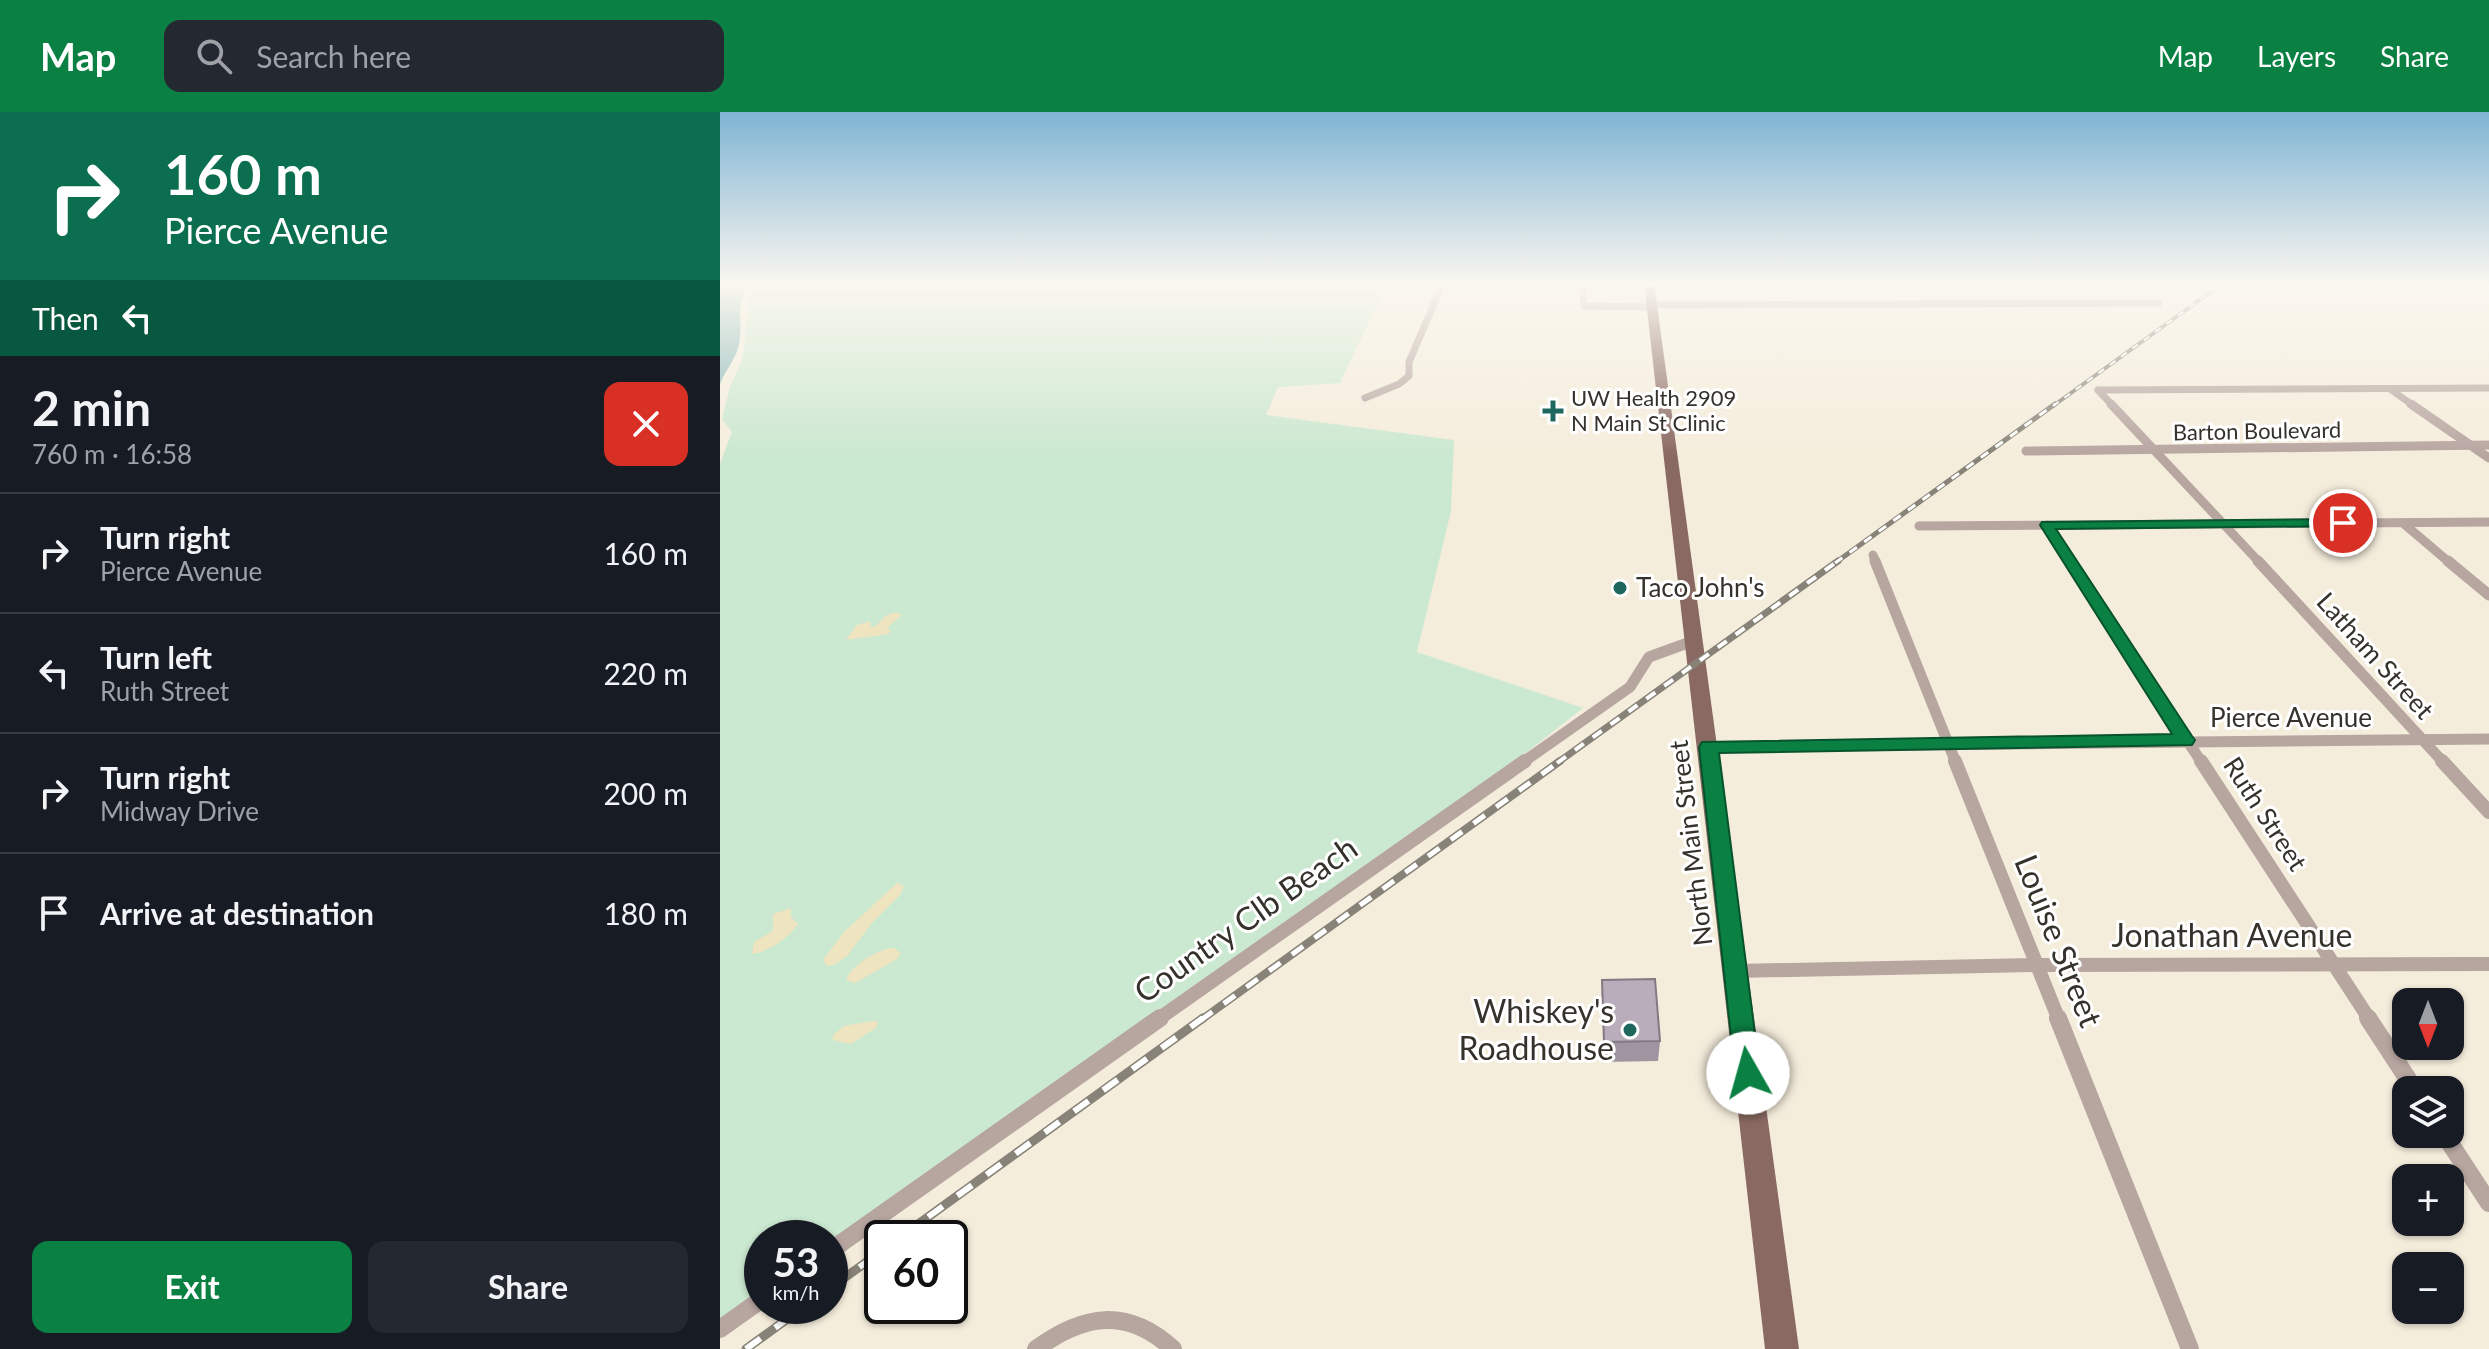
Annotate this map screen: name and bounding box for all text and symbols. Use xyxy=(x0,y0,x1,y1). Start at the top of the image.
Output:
search box xyxy=(164,20,724,92)
text: Map xyxy=(40,33,116,79)
icon: search xyxy=(192,34,236,78)
text: Search here xyxy=(256,38,411,74)
text: Map xyxy=(2158,39,2213,73)
text: Layers xyxy=(2257,39,2336,73)
text: Share xyxy=(2380,39,2449,73)
text: 160 m xyxy=(164,140,322,207)
icon: right xyxy=(32,144,136,248)
text: Pierce Avenue xyxy=(164,208,389,252)
icon: left xyxy=(115,296,159,340)
text: Then xyxy=(32,300,99,336)
text: 2 min xyxy=(32,379,151,436)
button: close xyxy=(604,382,688,466)
place label: UW Health 2909 N Main St Clinic xyxy=(1571,384,1736,436)
marker: UW Health 2909 N Main St Clinic xyxy=(1542,400,1564,422)
street label: Barton Boulevard xyxy=(2173,416,2341,445)
text: 760 m · 16:58 xyxy=(32,438,192,470)
pin xyxy=(2309,489,2377,557)
icon: arrive xyxy=(2321,501,2365,545)
text: Turn right xyxy=(100,519,230,555)
icon: right xyxy=(32,531,76,575)
text: 160 m xyxy=(603,535,688,571)
text: Pierce Avenue xyxy=(100,555,262,587)
place label: Taco John's xyxy=(1636,571,1765,603)
marker: Taco John's xyxy=(1611,579,1629,597)
street label: Latham Street xyxy=(2311,585,2441,726)
text: Turn left xyxy=(100,639,212,675)
icon: left xyxy=(32,651,76,695)
text: 220 m xyxy=(603,655,688,691)
text: Ruth Street xyxy=(100,675,229,707)
street label: Pierce Avenue xyxy=(2210,701,2372,733)
street label: North Main Street xyxy=(1661,738,1718,948)
street label: Ruth Street xyxy=(2217,751,2315,877)
text: Turn right xyxy=(100,759,230,795)
icon: right xyxy=(32,771,76,815)
text: 200 m xyxy=(603,775,688,811)
text: Midway Drive xyxy=(100,795,259,827)
street label: Country Clb Beach xyxy=(1126,827,1364,1010)
street label: Louise Street xyxy=(2007,849,2112,1033)
icon: arrive xyxy=(32,891,76,935)
text: Arrive at destination xyxy=(100,895,374,931)
text: 180 m xyxy=(603,895,688,931)
street label: Jonathan Avenue xyxy=(2112,915,2352,954)
north arrow xyxy=(2392,988,2464,1060)
map controls xyxy=(2392,988,2464,1324)
place label: Whiskey's Roadhouse xyxy=(1458,991,1614,1067)
marker: Whiskey's Roadhouse xyxy=(1621,1021,1639,1039)
position arrow xyxy=(1706,1031,1790,1115)
button: layers xyxy=(2392,1076,2464,1148)
button: + xyxy=(2392,1164,2464,1236)
speed limit sign: 60 xyxy=(864,1220,968,1324)
text: 53 xyxy=(773,1238,819,1286)
button: Exit xyxy=(32,1241,352,1333)
button: Share xyxy=(368,1241,688,1333)
button: − xyxy=(2392,1252,2464,1324)
text: km/h xyxy=(773,1280,819,1304)

